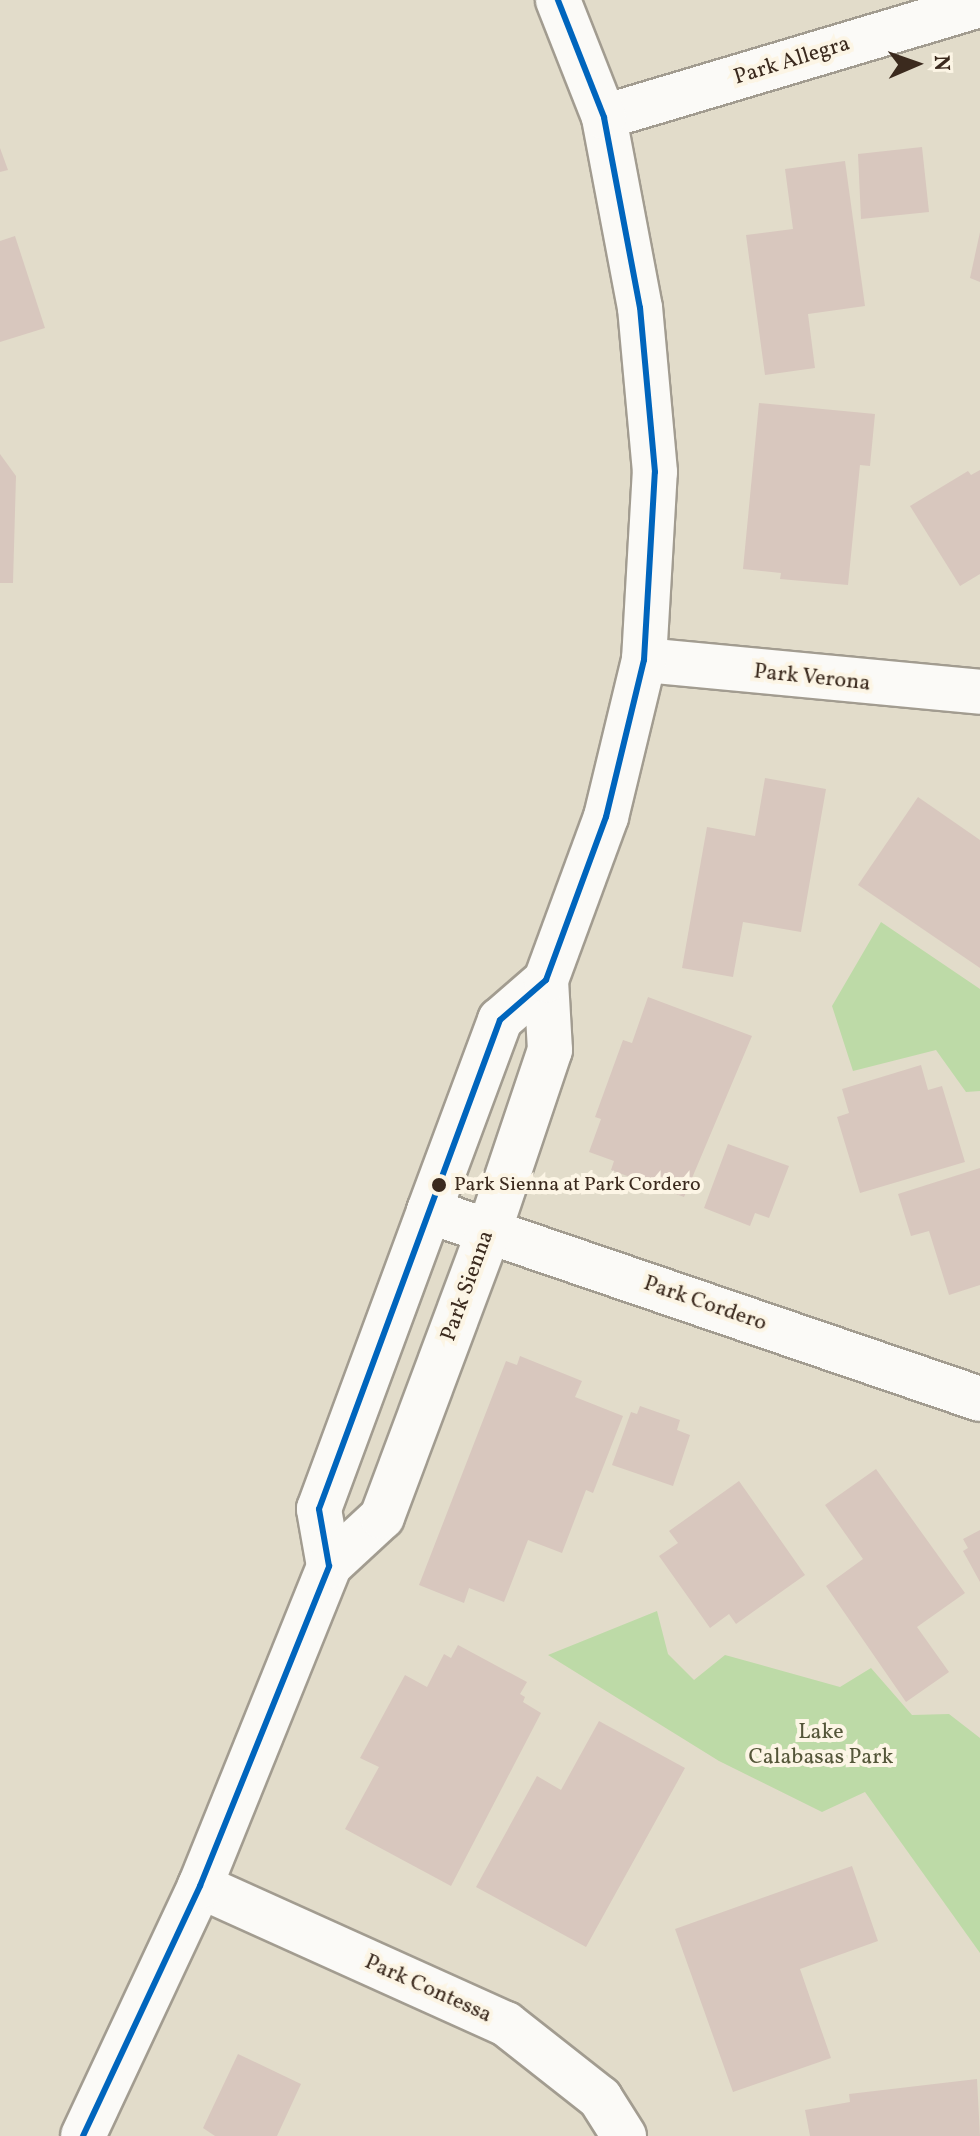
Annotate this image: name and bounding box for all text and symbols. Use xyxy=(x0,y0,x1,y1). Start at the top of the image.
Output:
north arrow xyxy=(876,24,956,104)
street label: Park Allegra xyxy=(731,31,853,91)
text: N xyxy=(925,55,956,72)
street label: Park Verona xyxy=(752,659,872,697)
place label: Park Sienna at Park Cordero xyxy=(454,1173,701,1197)
marker: Park Sienna at Park Cordero xyxy=(431,1177,447,1193)
street label: Park Sienna xyxy=(436,1227,500,1345)
street label: Park Cordero xyxy=(640,1271,770,1337)
park label: Lake Calabasas Park xyxy=(749,1719,893,1770)
street label: Park Contessa xyxy=(360,1949,496,2029)

